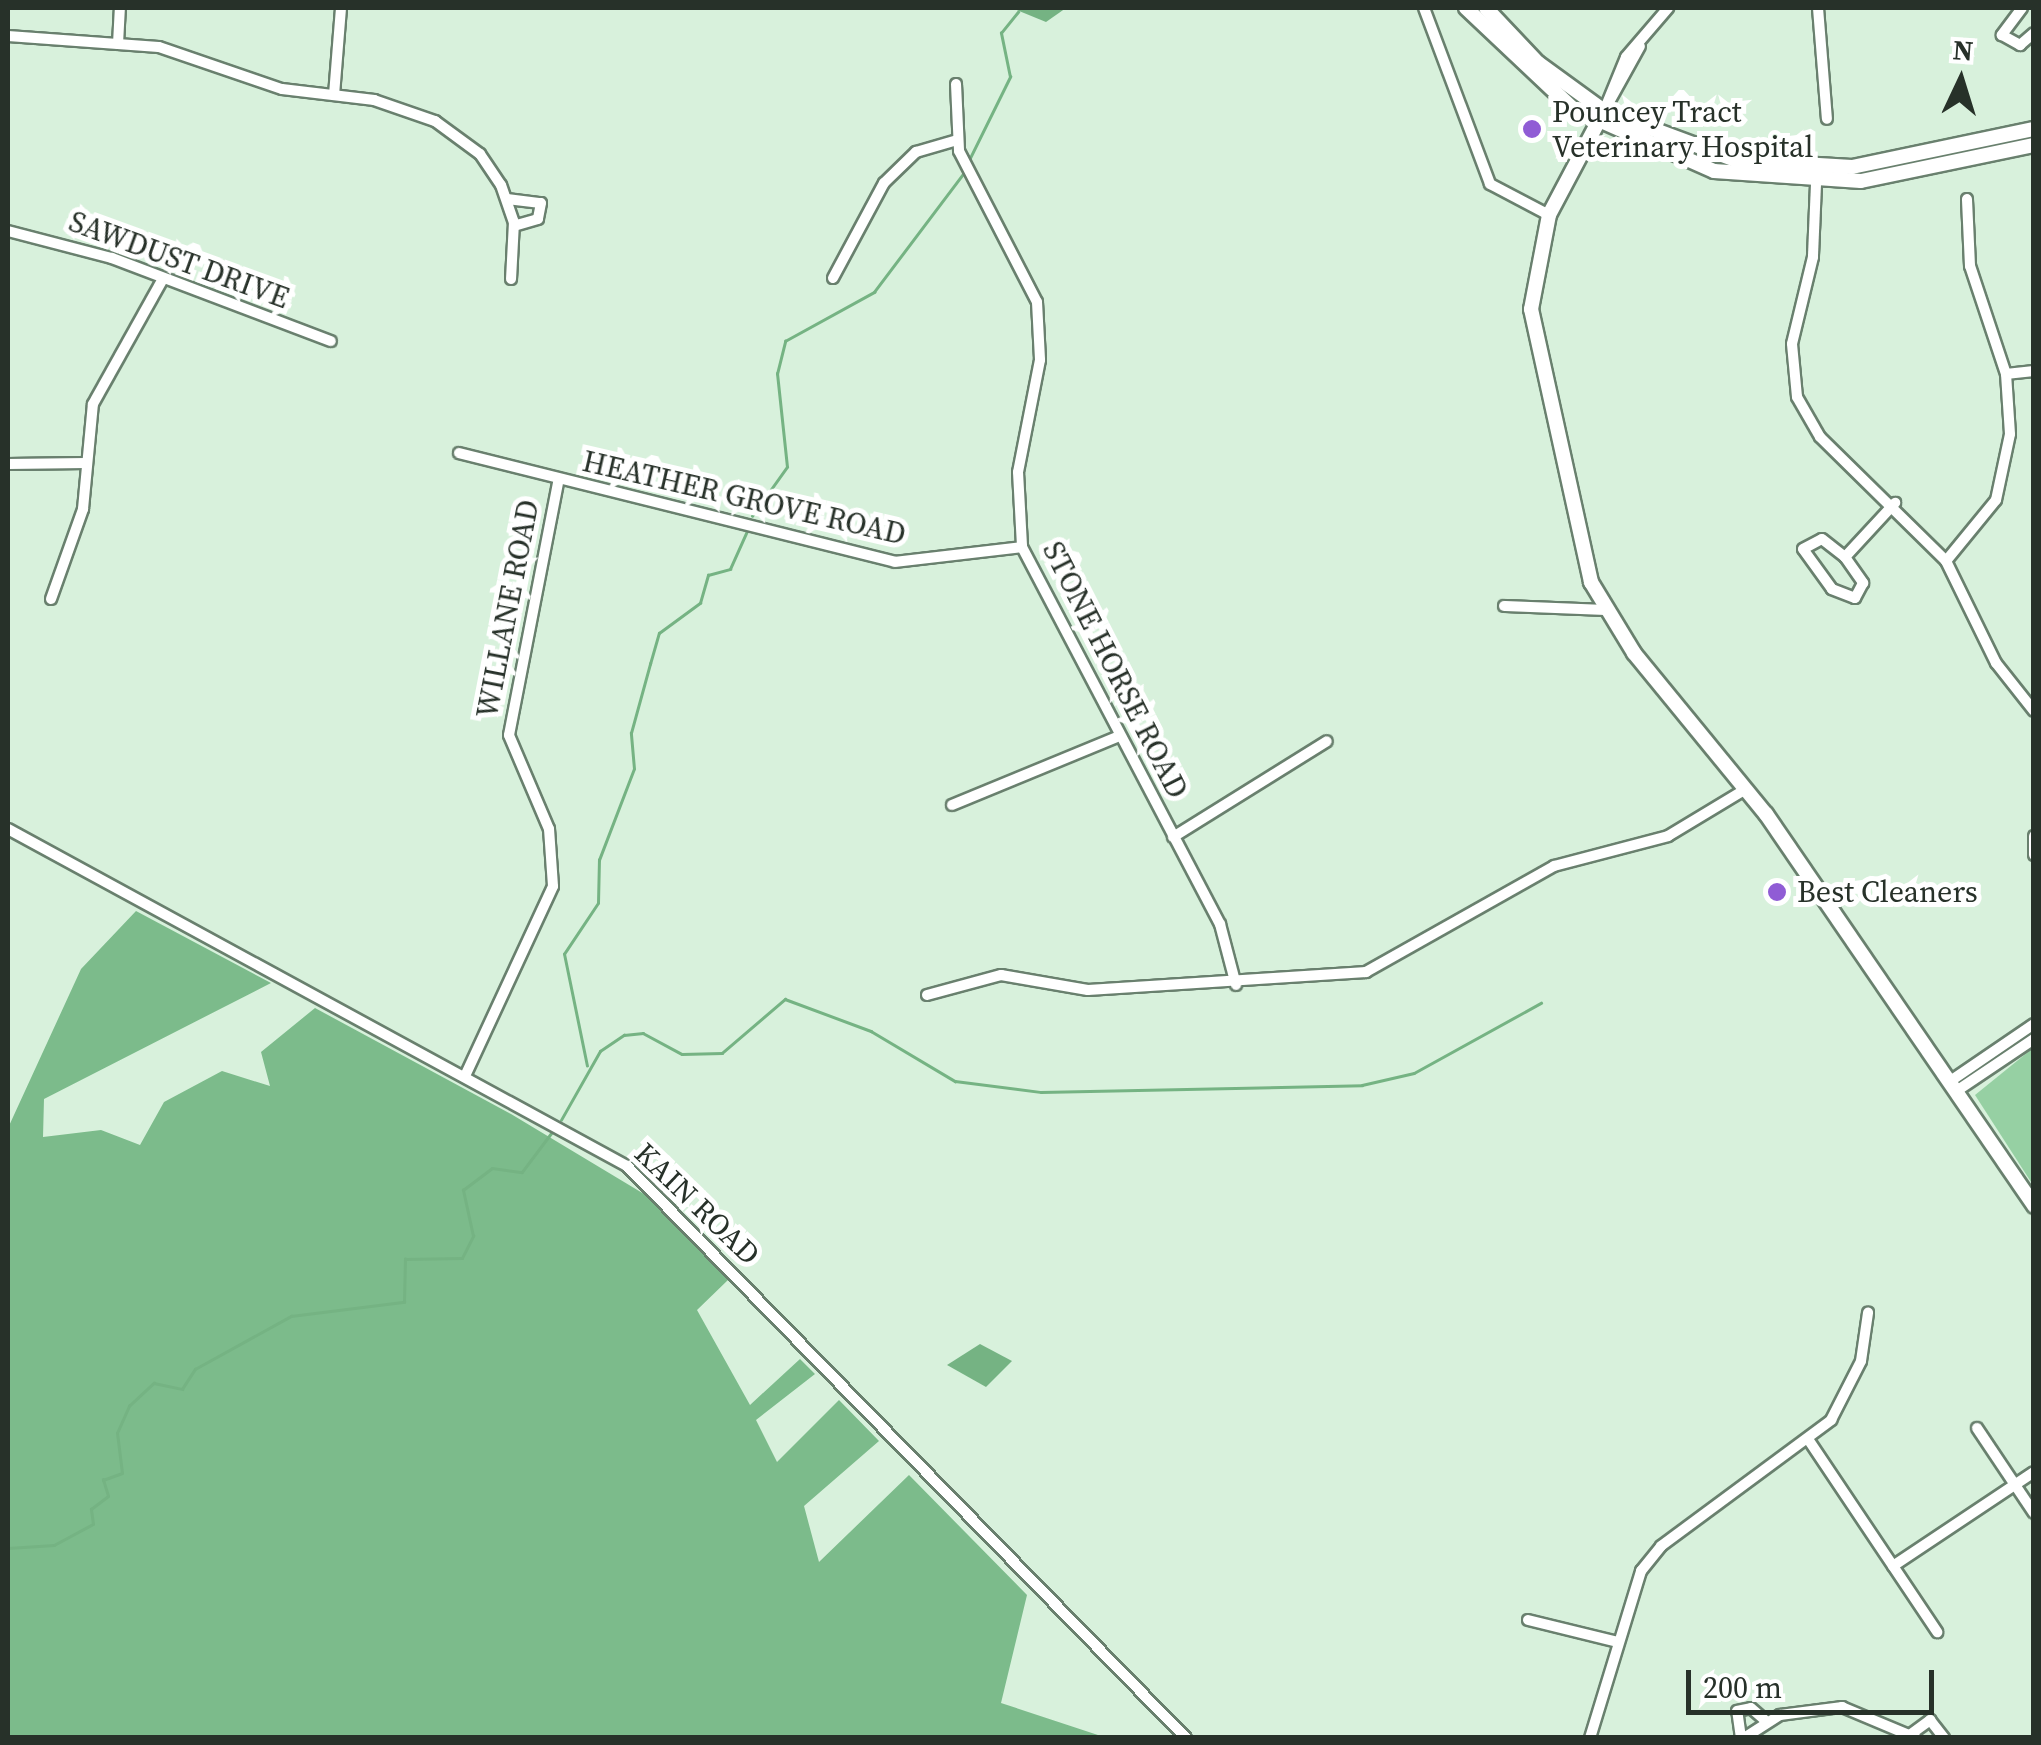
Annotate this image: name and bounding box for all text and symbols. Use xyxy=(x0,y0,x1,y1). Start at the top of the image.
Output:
north arrow xyxy=(1911,30,2011,130)
text: N xyxy=(1952,30,1975,70)
place label: Pouncey Tract Veterinary Hospital xyxy=(1552,94,1813,164)
marker: Pouncey Tract Veterinary Hospital xyxy=(1521,118,1543,140)
street label: SAWDUST DRIVE xyxy=(64,203,294,317)
street label: HEATHER GROVE ROAD xyxy=(579,443,909,553)
street label: WILLANE ROAD xyxy=(469,497,547,721)
street label: STONE HORSE ROAD xyxy=(1035,536,1195,804)
place label: Best Cleaners xyxy=(1797,874,1978,910)
marker: Best Cleaners xyxy=(1766,881,1788,903)
street label: KAIN ROAD xyxy=(627,1135,767,1273)
scale bar xyxy=(1691,1650,1938,1712)
text: 200 m xyxy=(1703,1667,1782,1708)

